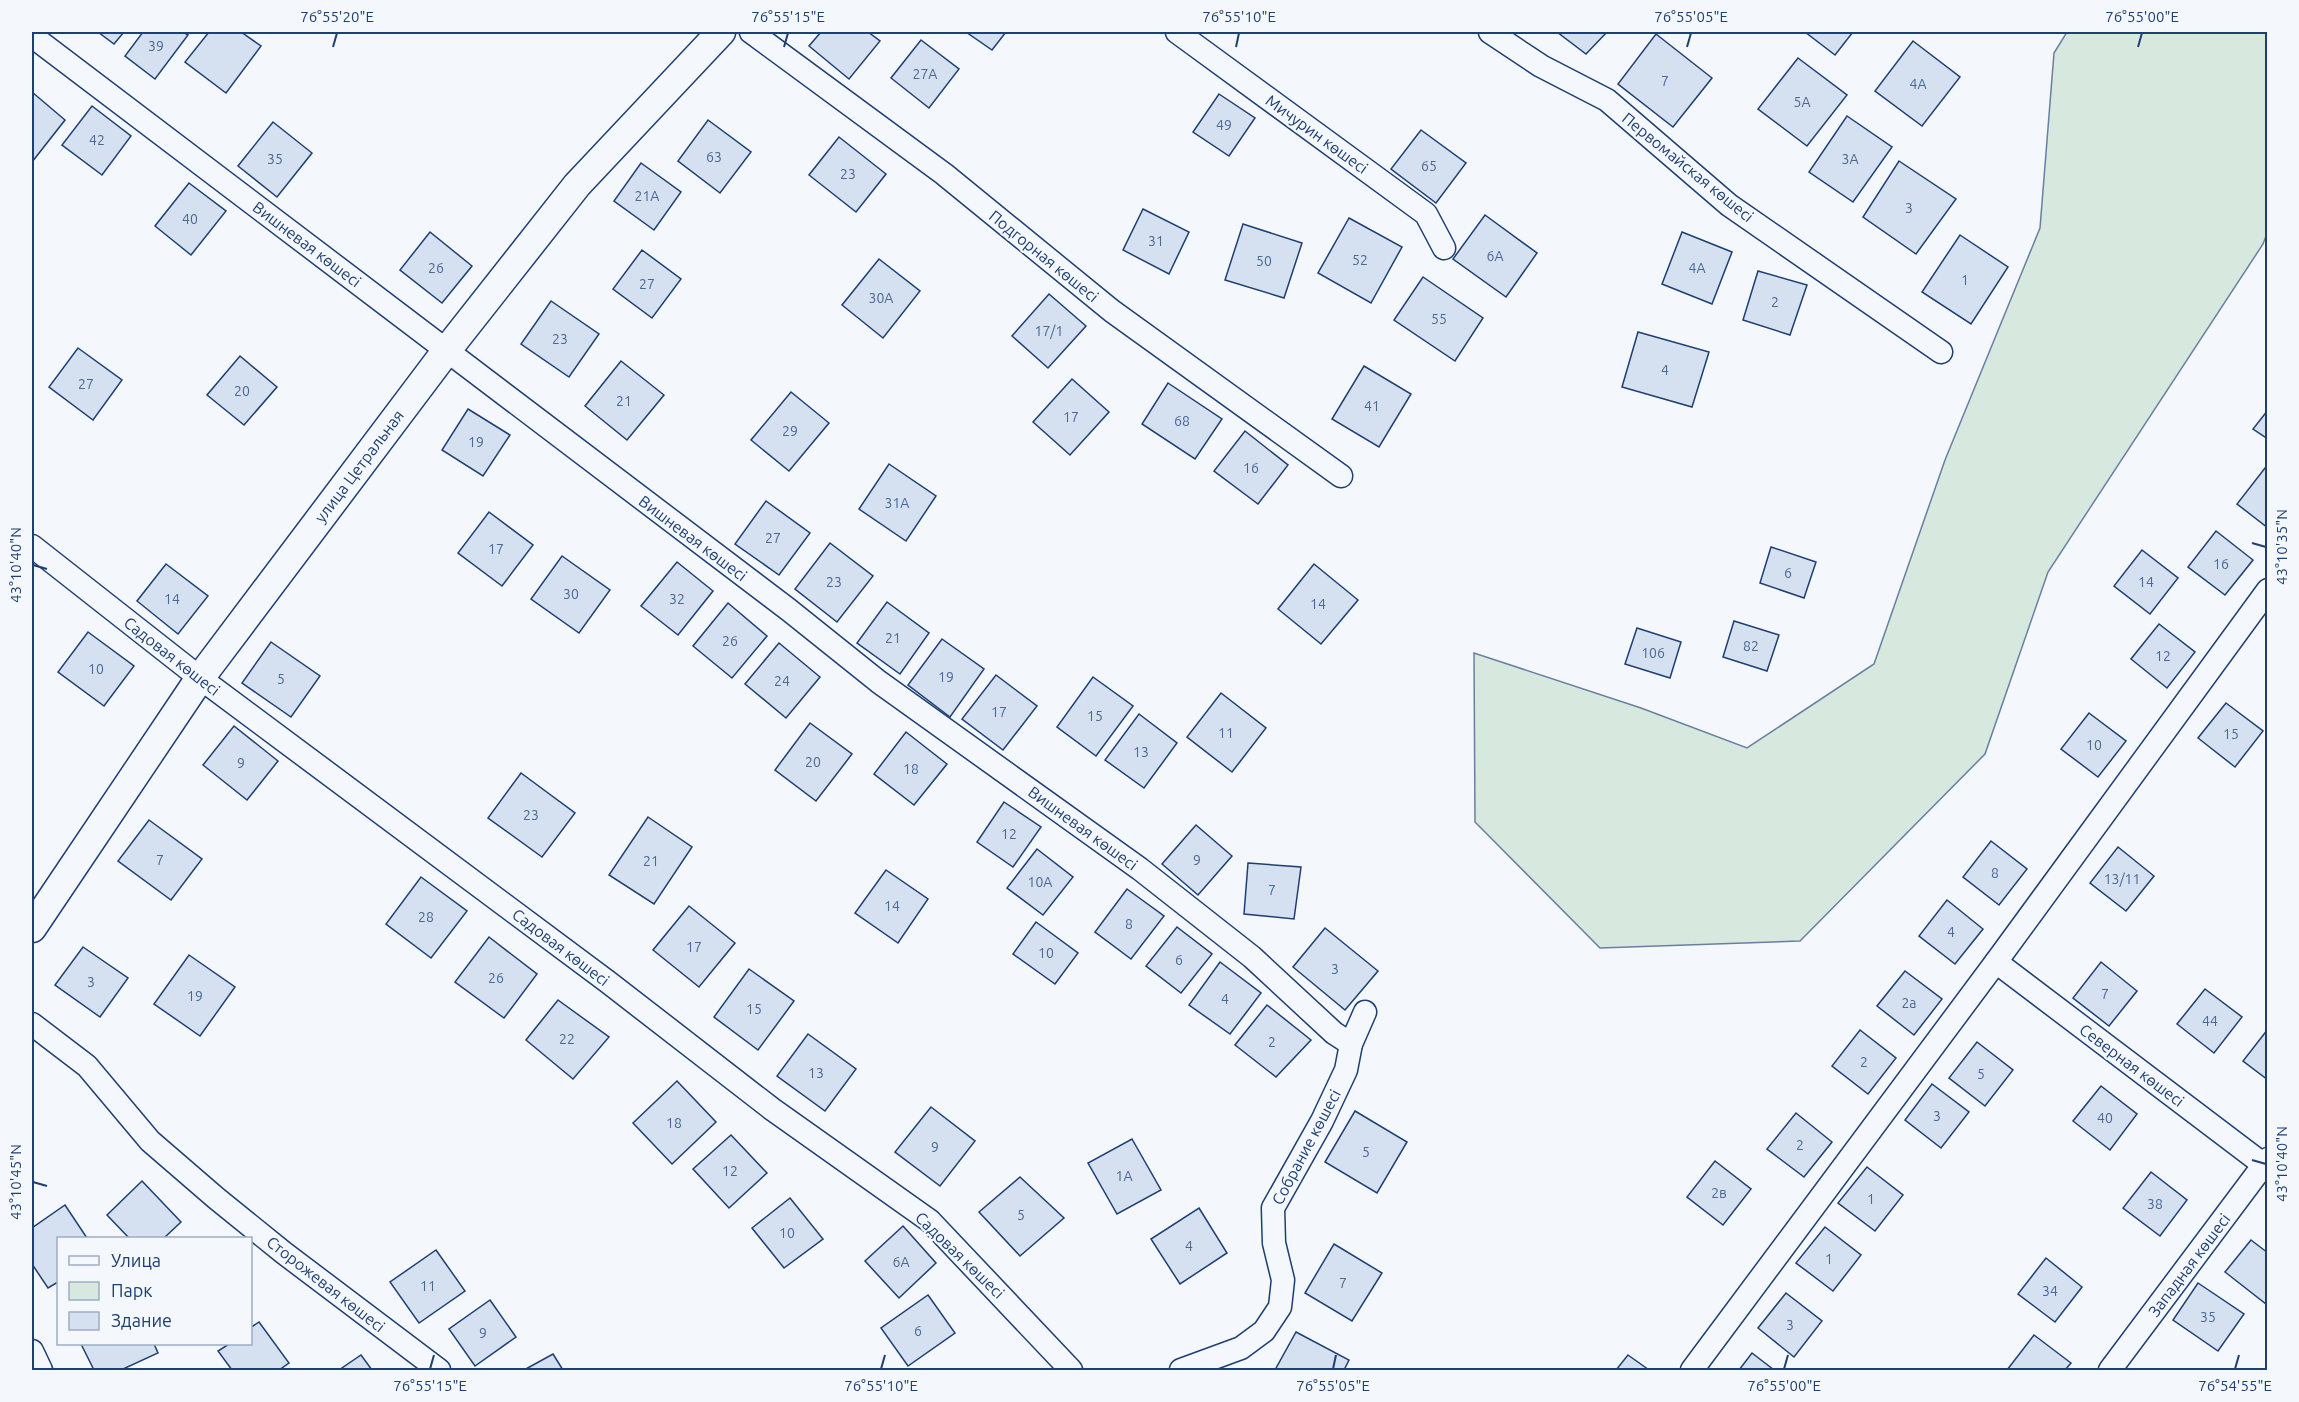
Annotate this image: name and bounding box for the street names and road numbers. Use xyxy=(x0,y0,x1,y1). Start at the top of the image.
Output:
street label: Мичурин көшесі xyxy=(1262,91,1372,177)
street label: Первомайская көшесі xyxy=(1619,109,1757,225)
street label: Вишневая көшесі xyxy=(249,198,365,290)
street label: Подгорная көшесі xyxy=(986,206,1102,306)
street label: улица Цетральная xyxy=(311,406,407,526)
street label: Вишневая көшесі xyxy=(635,492,751,584)
street label: Садовая көшесі xyxy=(121,613,223,699)
street label: Вишневая көшесі xyxy=(1025,782,1141,874)
street label: Садовая көшесі xyxy=(509,905,613,989)
street label: Северная көшесі xyxy=(2076,1020,2188,1110)
street label: Собрание көшесі xyxy=(1268,1086,1344,1208)
street label: Садовая көшесі xyxy=(912,1208,1008,1302)
street label: Западная көшесі xyxy=(2144,1210,2234,1320)
street label: Сторожевая көшесі xyxy=(263,1232,389,1336)

